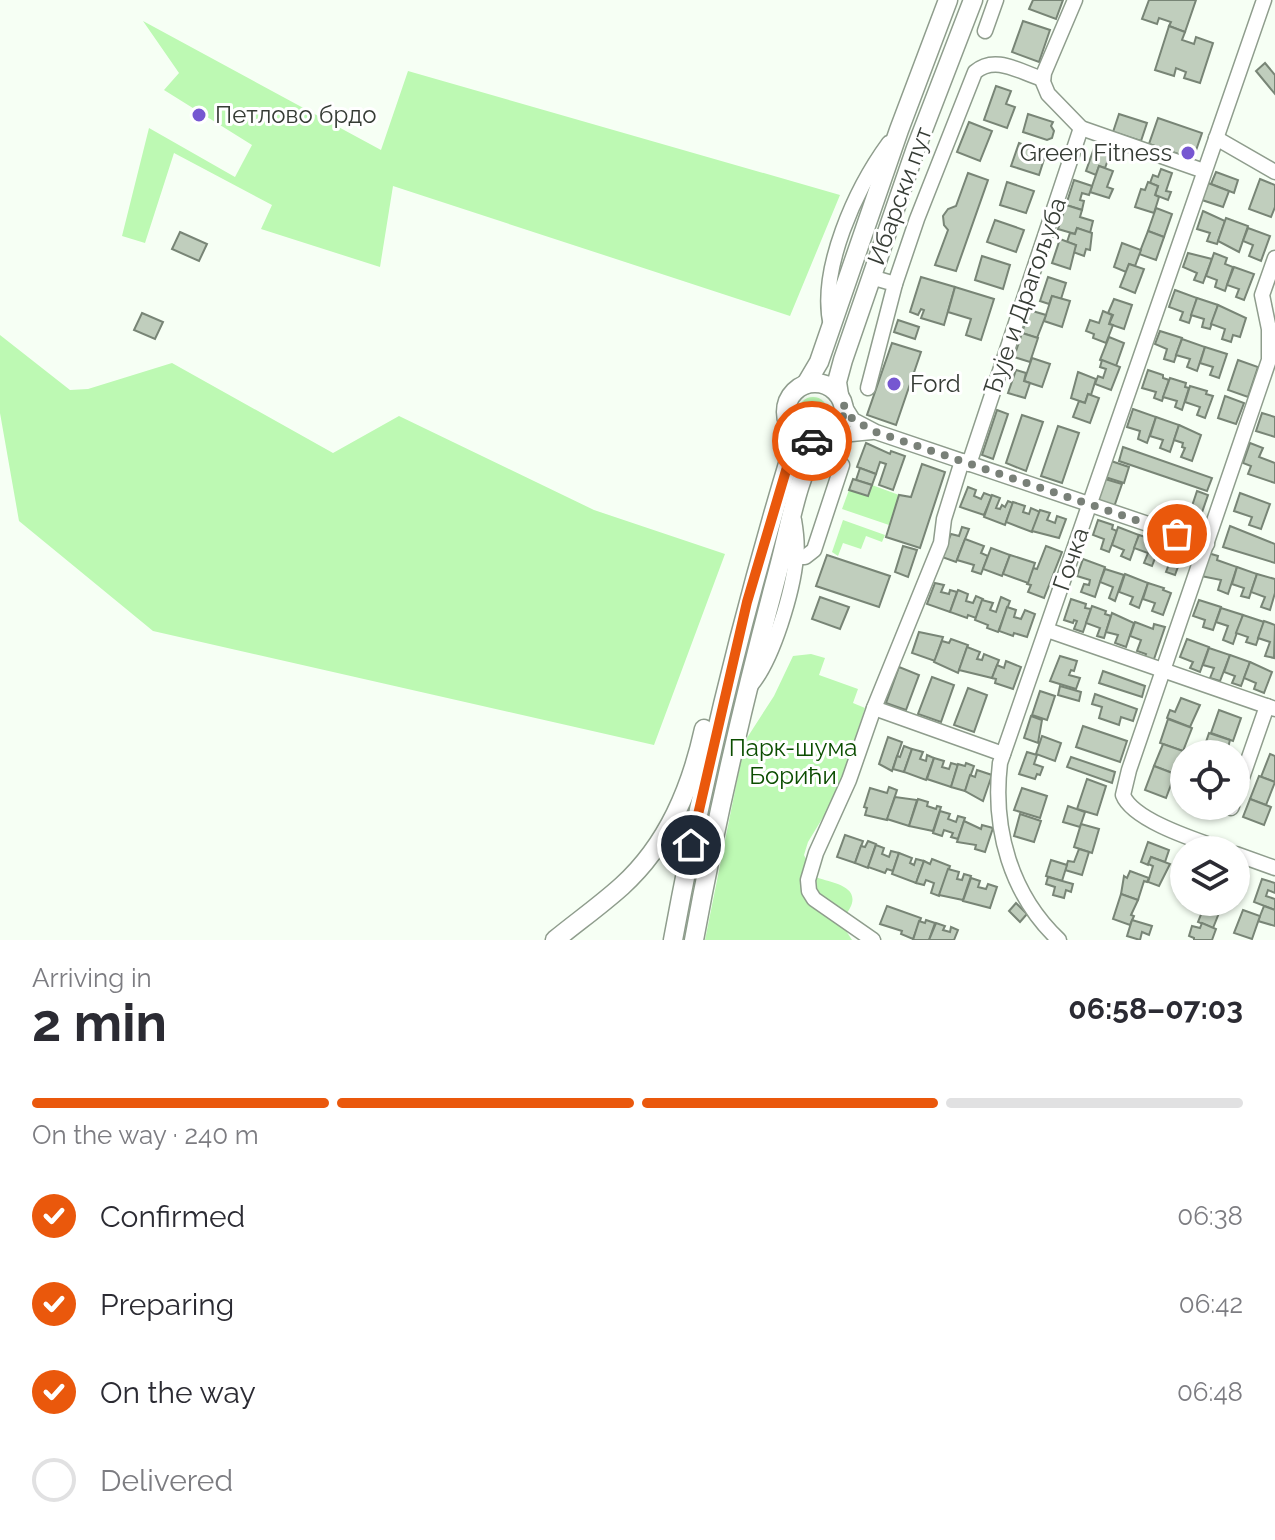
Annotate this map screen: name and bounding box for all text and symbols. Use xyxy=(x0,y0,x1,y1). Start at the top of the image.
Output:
place label: Петлово брдо xyxy=(215,100,376,129)
marker: Петлово брдо xyxy=(190,106,208,124)
street label: Ибарски пут xyxy=(861,122,938,269)
place label: Green Fitness xyxy=(1020,138,1172,167)
marker: Green Fitness xyxy=(1179,144,1197,162)
street label: Ђује и Драгољуба xyxy=(977,194,1072,398)
place label: Ford xyxy=(910,369,961,398)
marker: Ford xyxy=(885,375,903,393)
courier xyxy=(772,401,852,481)
icon: car xyxy=(790,419,834,463)
pin xyxy=(1143,500,1211,568)
icon: bag xyxy=(1155,512,1199,556)
street label: Гочка xyxy=(1046,524,1095,594)
park label: Парк-шума Борићи xyxy=(729,733,857,790)
map controls xyxy=(1170,740,1250,916)
button: locate xyxy=(1170,740,1250,820)
pin xyxy=(657,811,725,879)
icon: home xyxy=(669,823,713,867)
button: layers xyxy=(1170,836,1250,916)
text: Arriving in xyxy=(32,963,152,993)
text: 06:58–07:03 xyxy=(1068,991,1243,1026)
text: 2 min xyxy=(32,992,167,1053)
text: On the way · 240 m xyxy=(32,1120,259,1150)
icon: check xyxy=(32,1194,76,1238)
text: Confirmed xyxy=(100,1199,245,1234)
text: 06:38 xyxy=(1177,1201,1243,1231)
icon: check xyxy=(32,1282,76,1326)
text: Preparing xyxy=(100,1287,234,1322)
text: 06:42 xyxy=(1179,1289,1243,1319)
icon: check xyxy=(32,1370,76,1414)
text: On the way xyxy=(100,1375,256,1410)
text: 06:48 xyxy=(1177,1377,1243,1407)
text: Delivered xyxy=(100,1463,233,1498)

